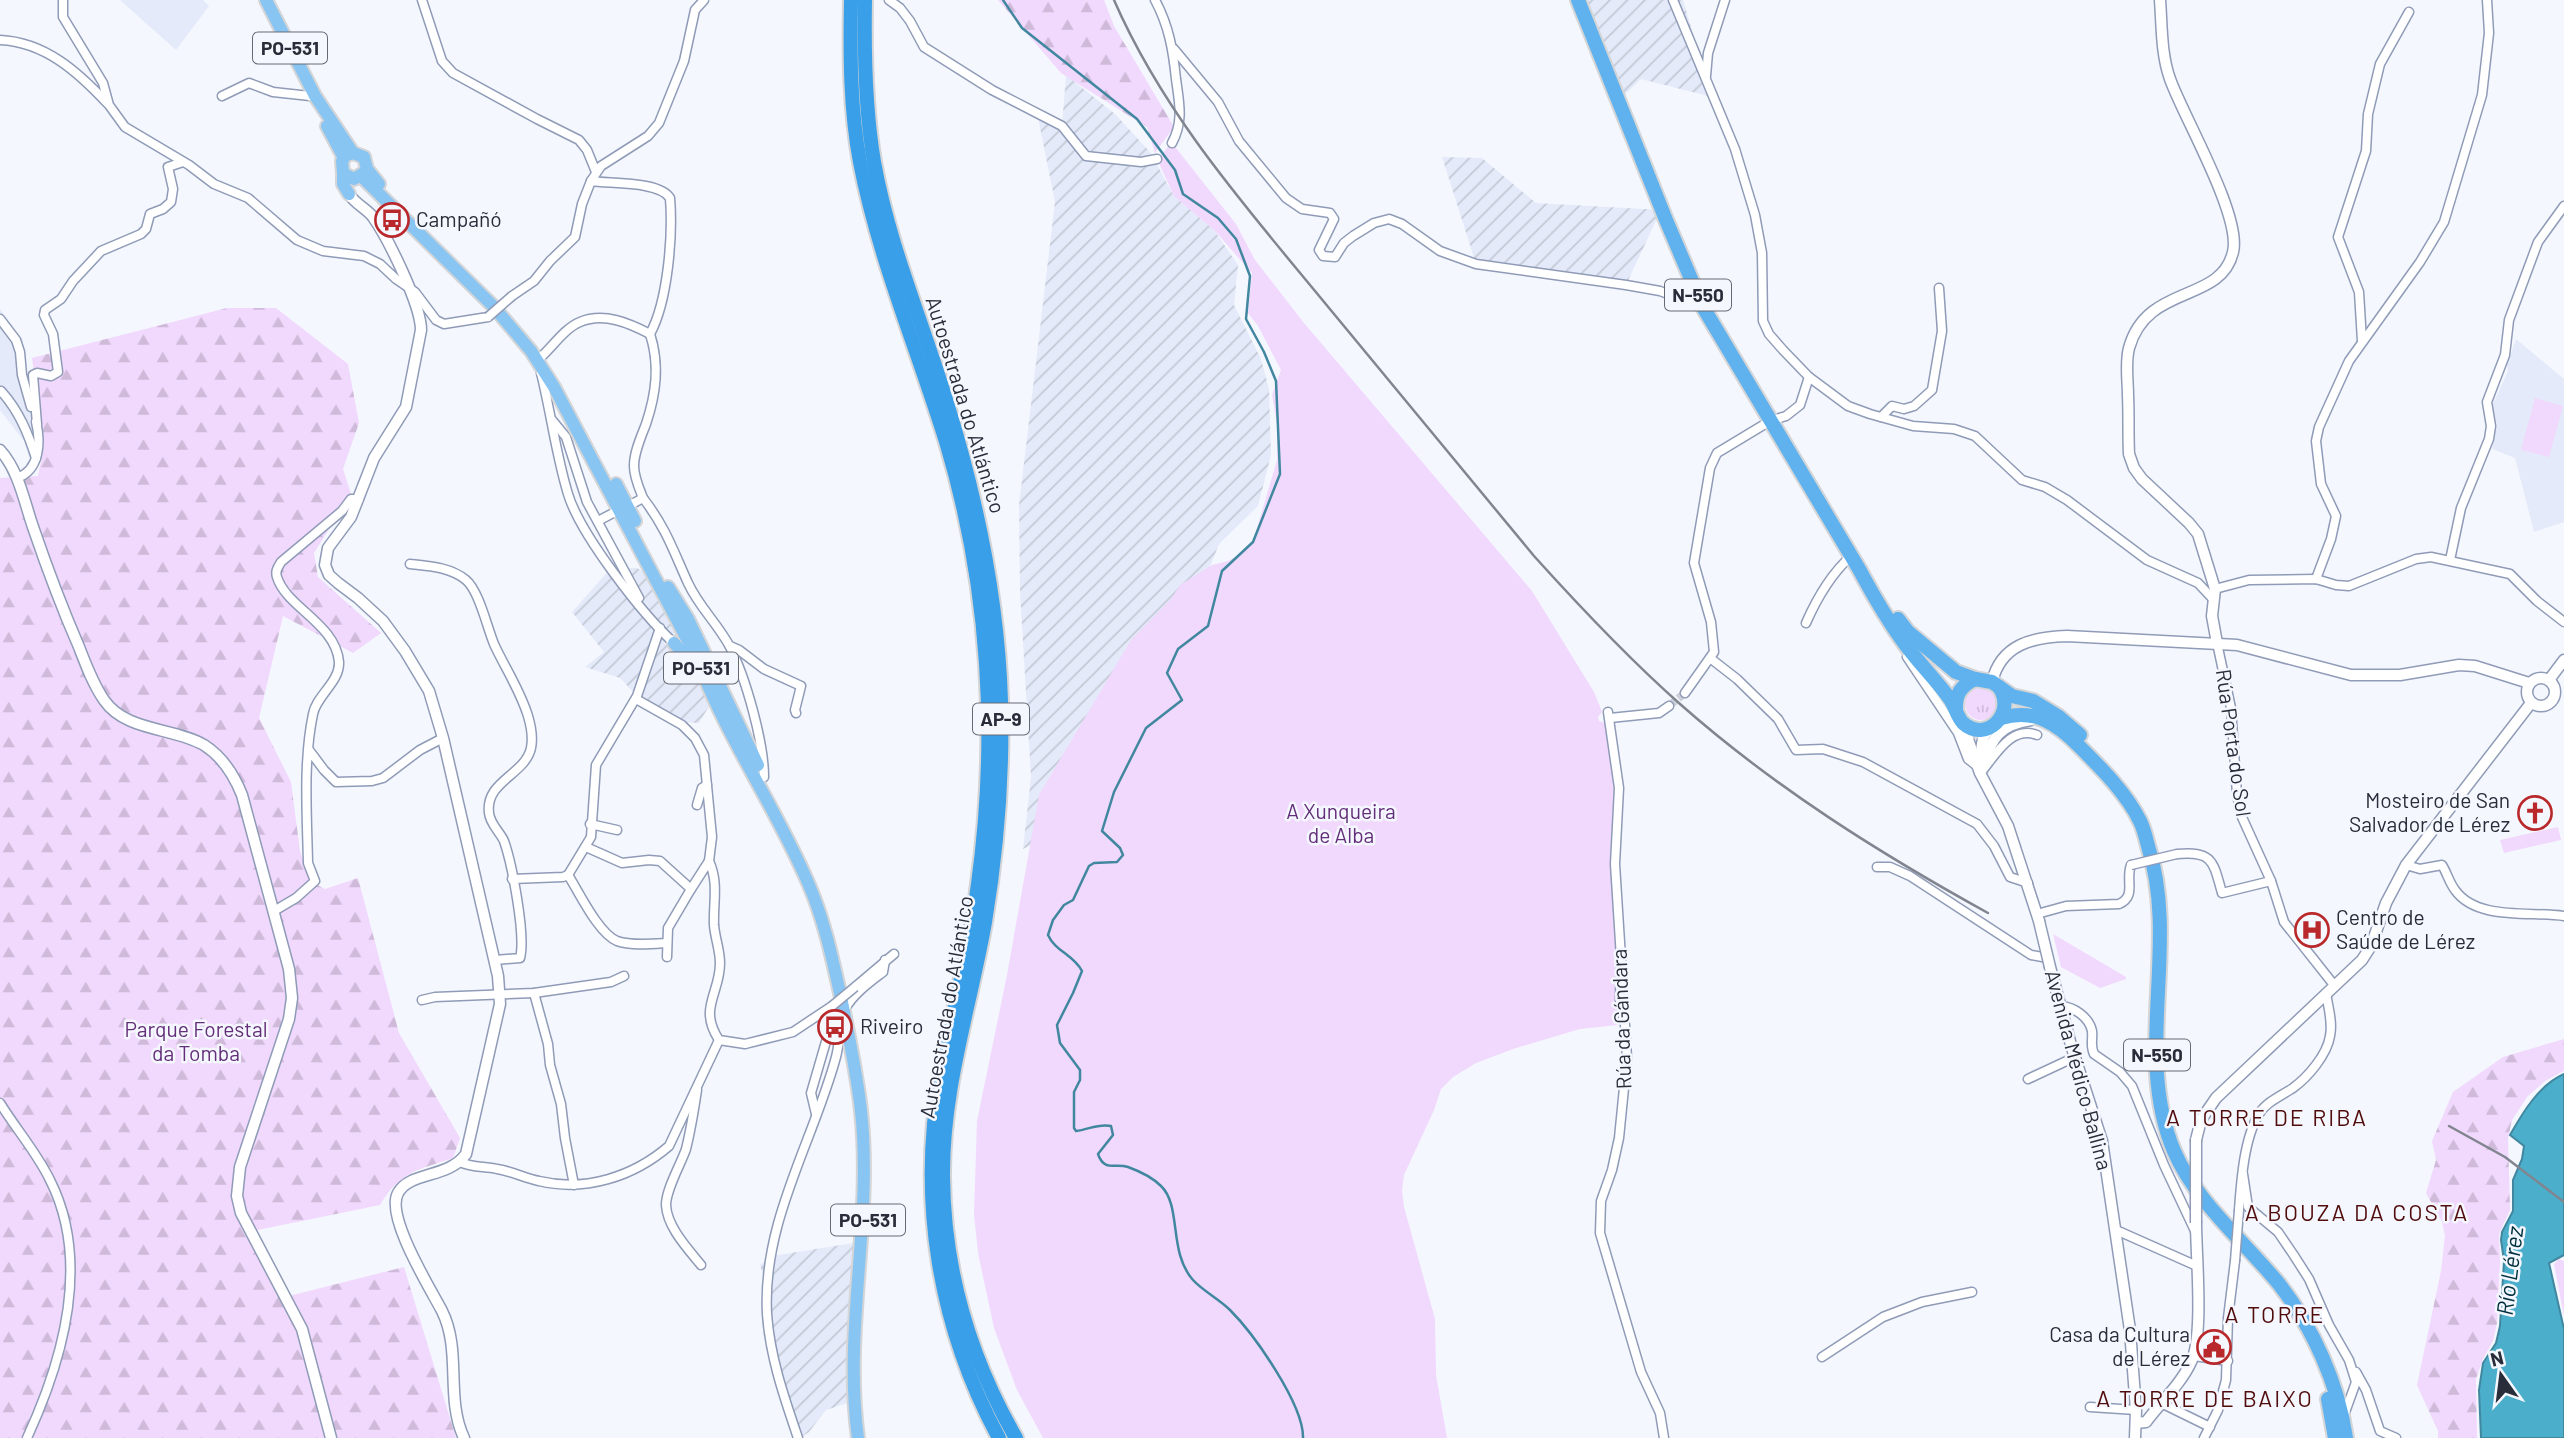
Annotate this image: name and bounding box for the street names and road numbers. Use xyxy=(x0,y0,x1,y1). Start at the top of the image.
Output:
road number: PO-531 xyxy=(253,32,327,64)
road number: N-550 xyxy=(1665,280,1731,310)
street label: Autoestrada do Atlántico xyxy=(921,293,1011,516)
road number: PO-531 xyxy=(664,652,738,684)
street label: Rúa Porta do Sol xyxy=(2212,667,2257,818)
road number: AP-9 xyxy=(973,704,1029,734)
street label: Autoestrada do Atlántico xyxy=(914,893,977,1120)
street label: Rúa da Gándara xyxy=(1606,948,1635,1090)
street label: Avenida Médico Ballina xyxy=(2041,967,2118,1173)
road number: N-550 xyxy=(2124,1040,2190,1070)
road number: PO-531 xyxy=(831,1204,905,1236)

